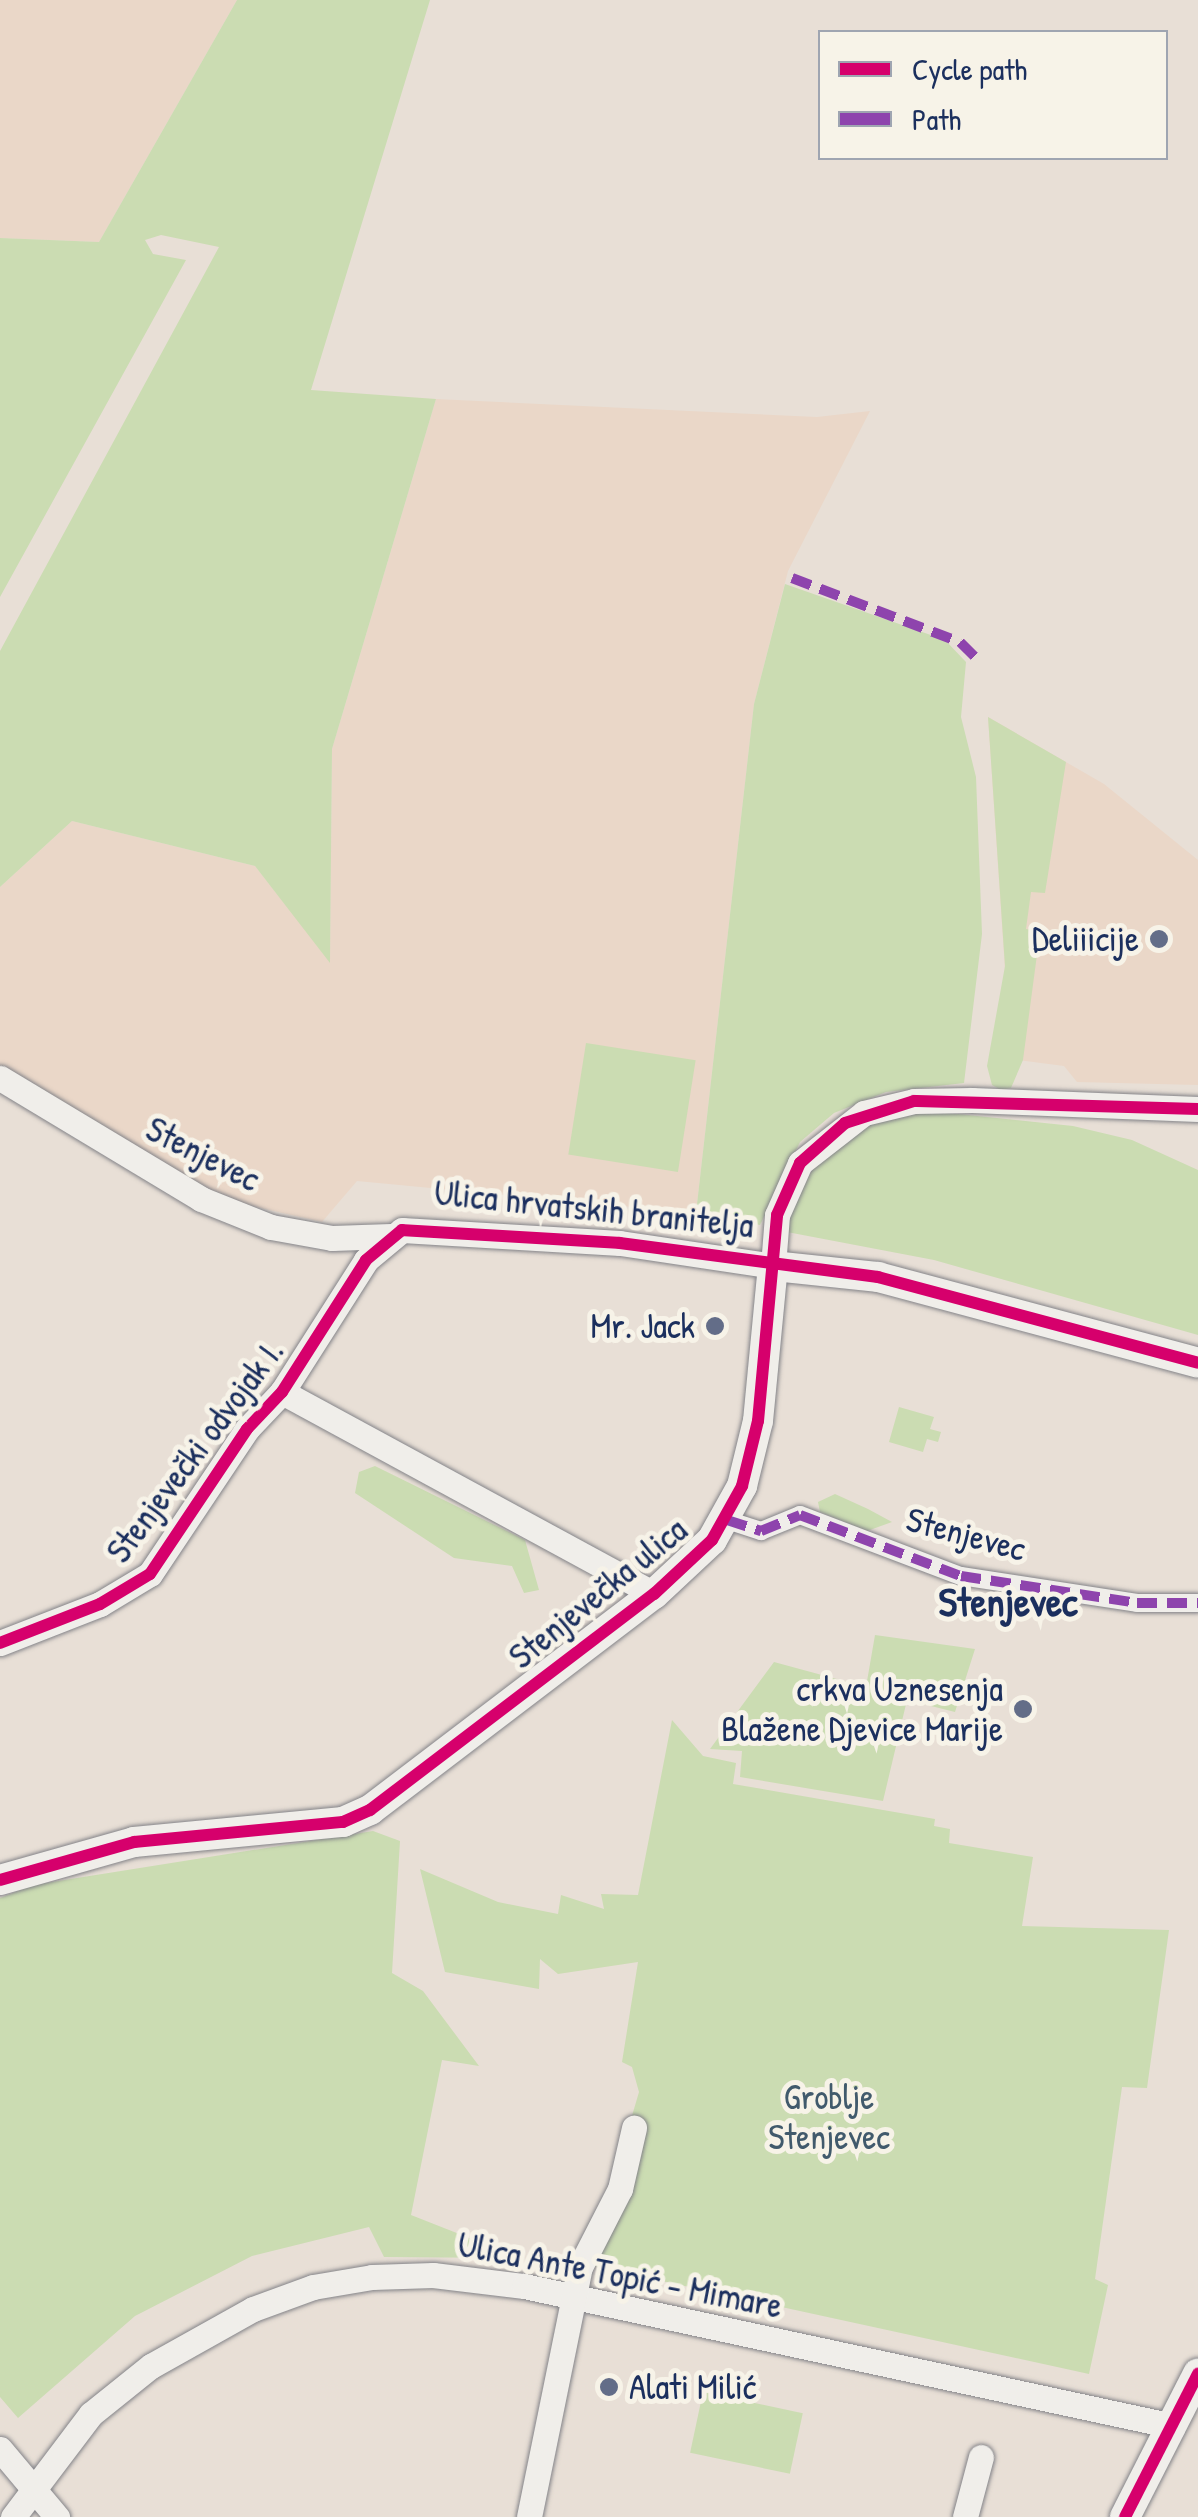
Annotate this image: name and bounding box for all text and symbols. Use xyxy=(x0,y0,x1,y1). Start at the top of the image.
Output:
legend xyxy=(818,30,1168,160)
text: Cycle path xyxy=(912,49,1027,89)
text: Path xyxy=(912,99,961,139)
place label: Deliiicije xyxy=(1032,918,1139,960)
marker: Deliiicije xyxy=(1148,928,1170,950)
street label: Stenjevec xyxy=(139,1108,267,1200)
street label: Ulica hrvatskih branitelja xyxy=(432,1171,756,1247)
place label: Mr. Jack xyxy=(590,1305,695,1347)
marker: Mr. Jack xyxy=(704,1315,726,1337)
street label: Stenjevečki odvojak I. xyxy=(98,1331,292,1571)
street label: Stenjevec xyxy=(902,1498,1030,1570)
street label: Stenjevečka ulica xyxy=(501,1509,695,1677)
district label: Stenjevec xyxy=(939,1577,1077,1625)
place label: crkva Uznesenja Blažene Djevice Marije xyxy=(721,1668,1003,1750)
marker: crkva Uznesenja Blažene Djevice Marije xyxy=(1012,1698,1034,1720)
park label: Groblje Stenjevec xyxy=(768,2076,890,2158)
street label: Ulica Ante Topić - Mimare xyxy=(454,2223,786,2327)
place label: Alati Milić xyxy=(629,2366,756,2408)
marker: Alati Milić xyxy=(598,2376,620,2398)

